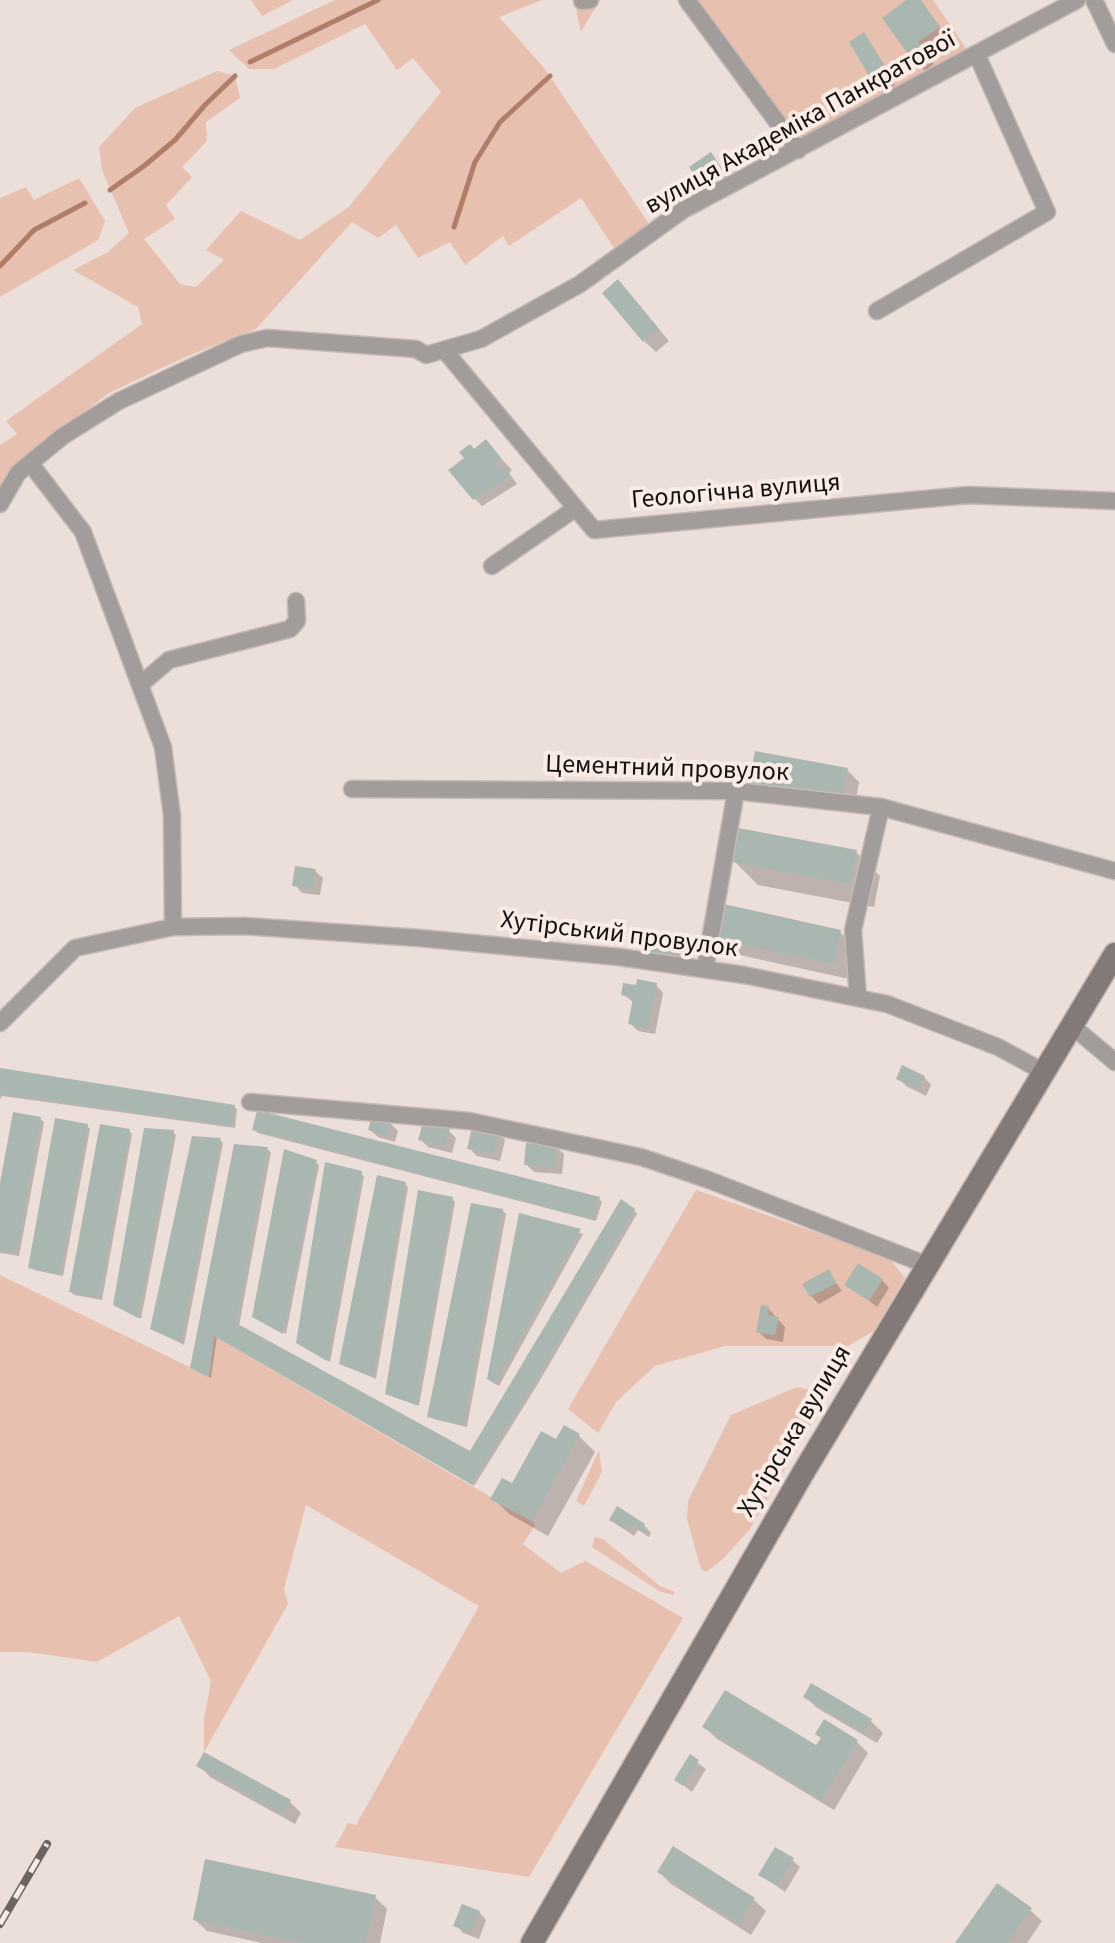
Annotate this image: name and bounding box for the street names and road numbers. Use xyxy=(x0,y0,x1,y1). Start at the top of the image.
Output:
street label: вулиця Академіка Панкратової xyxy=(640,25,962,223)
street label: Геологічна вулиця xyxy=(630,468,842,518)
street label: Цементний провулок xyxy=(545,750,789,790)
street label: Хутірський провулок xyxy=(499,906,739,966)
street label: Хутірська вулиця xyxy=(732,1340,860,1524)

